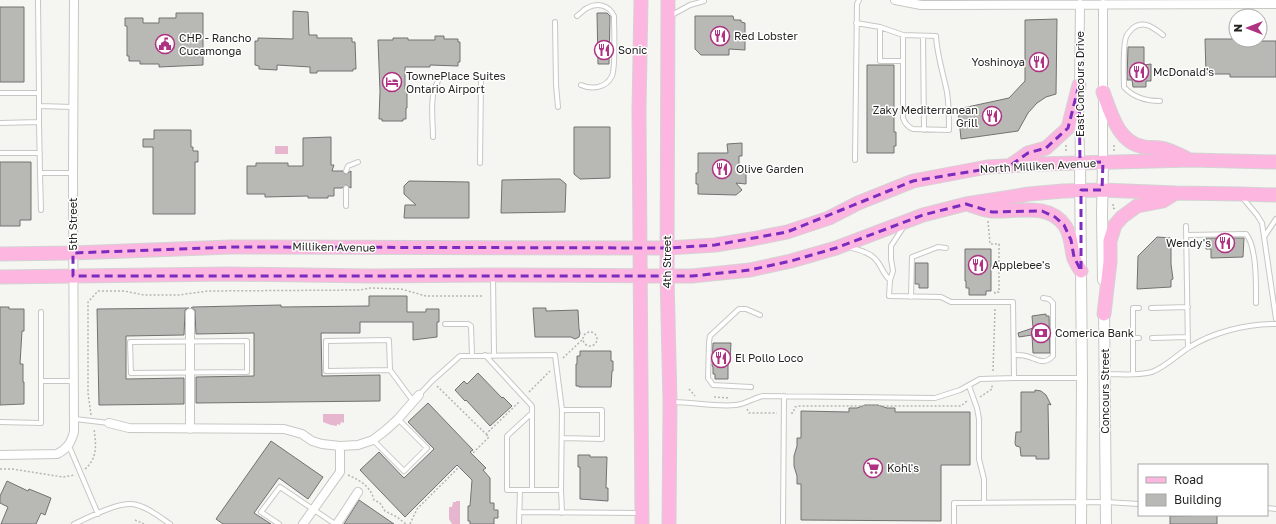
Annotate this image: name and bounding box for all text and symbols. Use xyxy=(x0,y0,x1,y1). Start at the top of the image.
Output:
north arrow xyxy=(1228,8,1268,48)
text: N xyxy=(1231,24,1244,32)
restaurant icon: Red Lobster xyxy=(709,25,731,47)
place label: Red Lobster xyxy=(734,29,798,42)
place label: CHP - Rancho Cucamonga xyxy=(179,31,252,57)
street label: East Concours Drive xyxy=(1073,31,1086,137)
public building icon: CHP - Rancho Cucamonga xyxy=(154,33,176,55)
restaurant icon: Sonic xyxy=(593,39,615,61)
place label: Sonic xyxy=(618,43,647,56)
restaurant icon: Yoshinoya xyxy=(1028,51,1050,73)
place label: Yoshinoya xyxy=(972,55,1025,68)
restaurant icon: McDonald's xyxy=(1128,61,1150,83)
place label: McDonald's xyxy=(1153,65,1214,78)
place label: TownePlace Suites Ontario Airport xyxy=(406,69,506,95)
hotel icon: TownePlace Suites Ontario Airport xyxy=(381,71,403,93)
place label: Zaky Mediterranean Grill xyxy=(873,103,978,129)
restaurant icon: Zaky Mediterranean Grill xyxy=(981,105,1003,127)
street label: North Milliken Avenue xyxy=(979,156,1096,175)
restaurant icon: Olive Garden xyxy=(711,158,733,180)
place label: Olive Garden xyxy=(736,162,804,175)
street label: 5th Street xyxy=(66,198,79,250)
restaurant icon: Wendy's xyxy=(1214,232,1236,254)
street label: 4th Street xyxy=(660,235,673,289)
place label: Wendy's xyxy=(1166,236,1211,249)
street label: Milliken Avenue xyxy=(292,239,376,254)
restaurant icon: Applebee's xyxy=(967,254,989,276)
place label: Applebee's xyxy=(992,258,1051,271)
bank icon: Comerica Bank xyxy=(1030,322,1052,344)
place label: Comerica Bank xyxy=(1055,326,1134,339)
restaurant icon: El Pollo Loco xyxy=(710,347,732,369)
street label: Concours Street xyxy=(1098,348,1111,434)
place label: El Pollo Loco xyxy=(735,351,804,364)
supermarket icon: Kohl's xyxy=(862,457,884,479)
place label: Kohl's xyxy=(887,461,919,474)
legend xyxy=(1138,464,1268,516)
text: Road xyxy=(1174,472,1203,487)
text: Building xyxy=(1174,492,1222,507)

